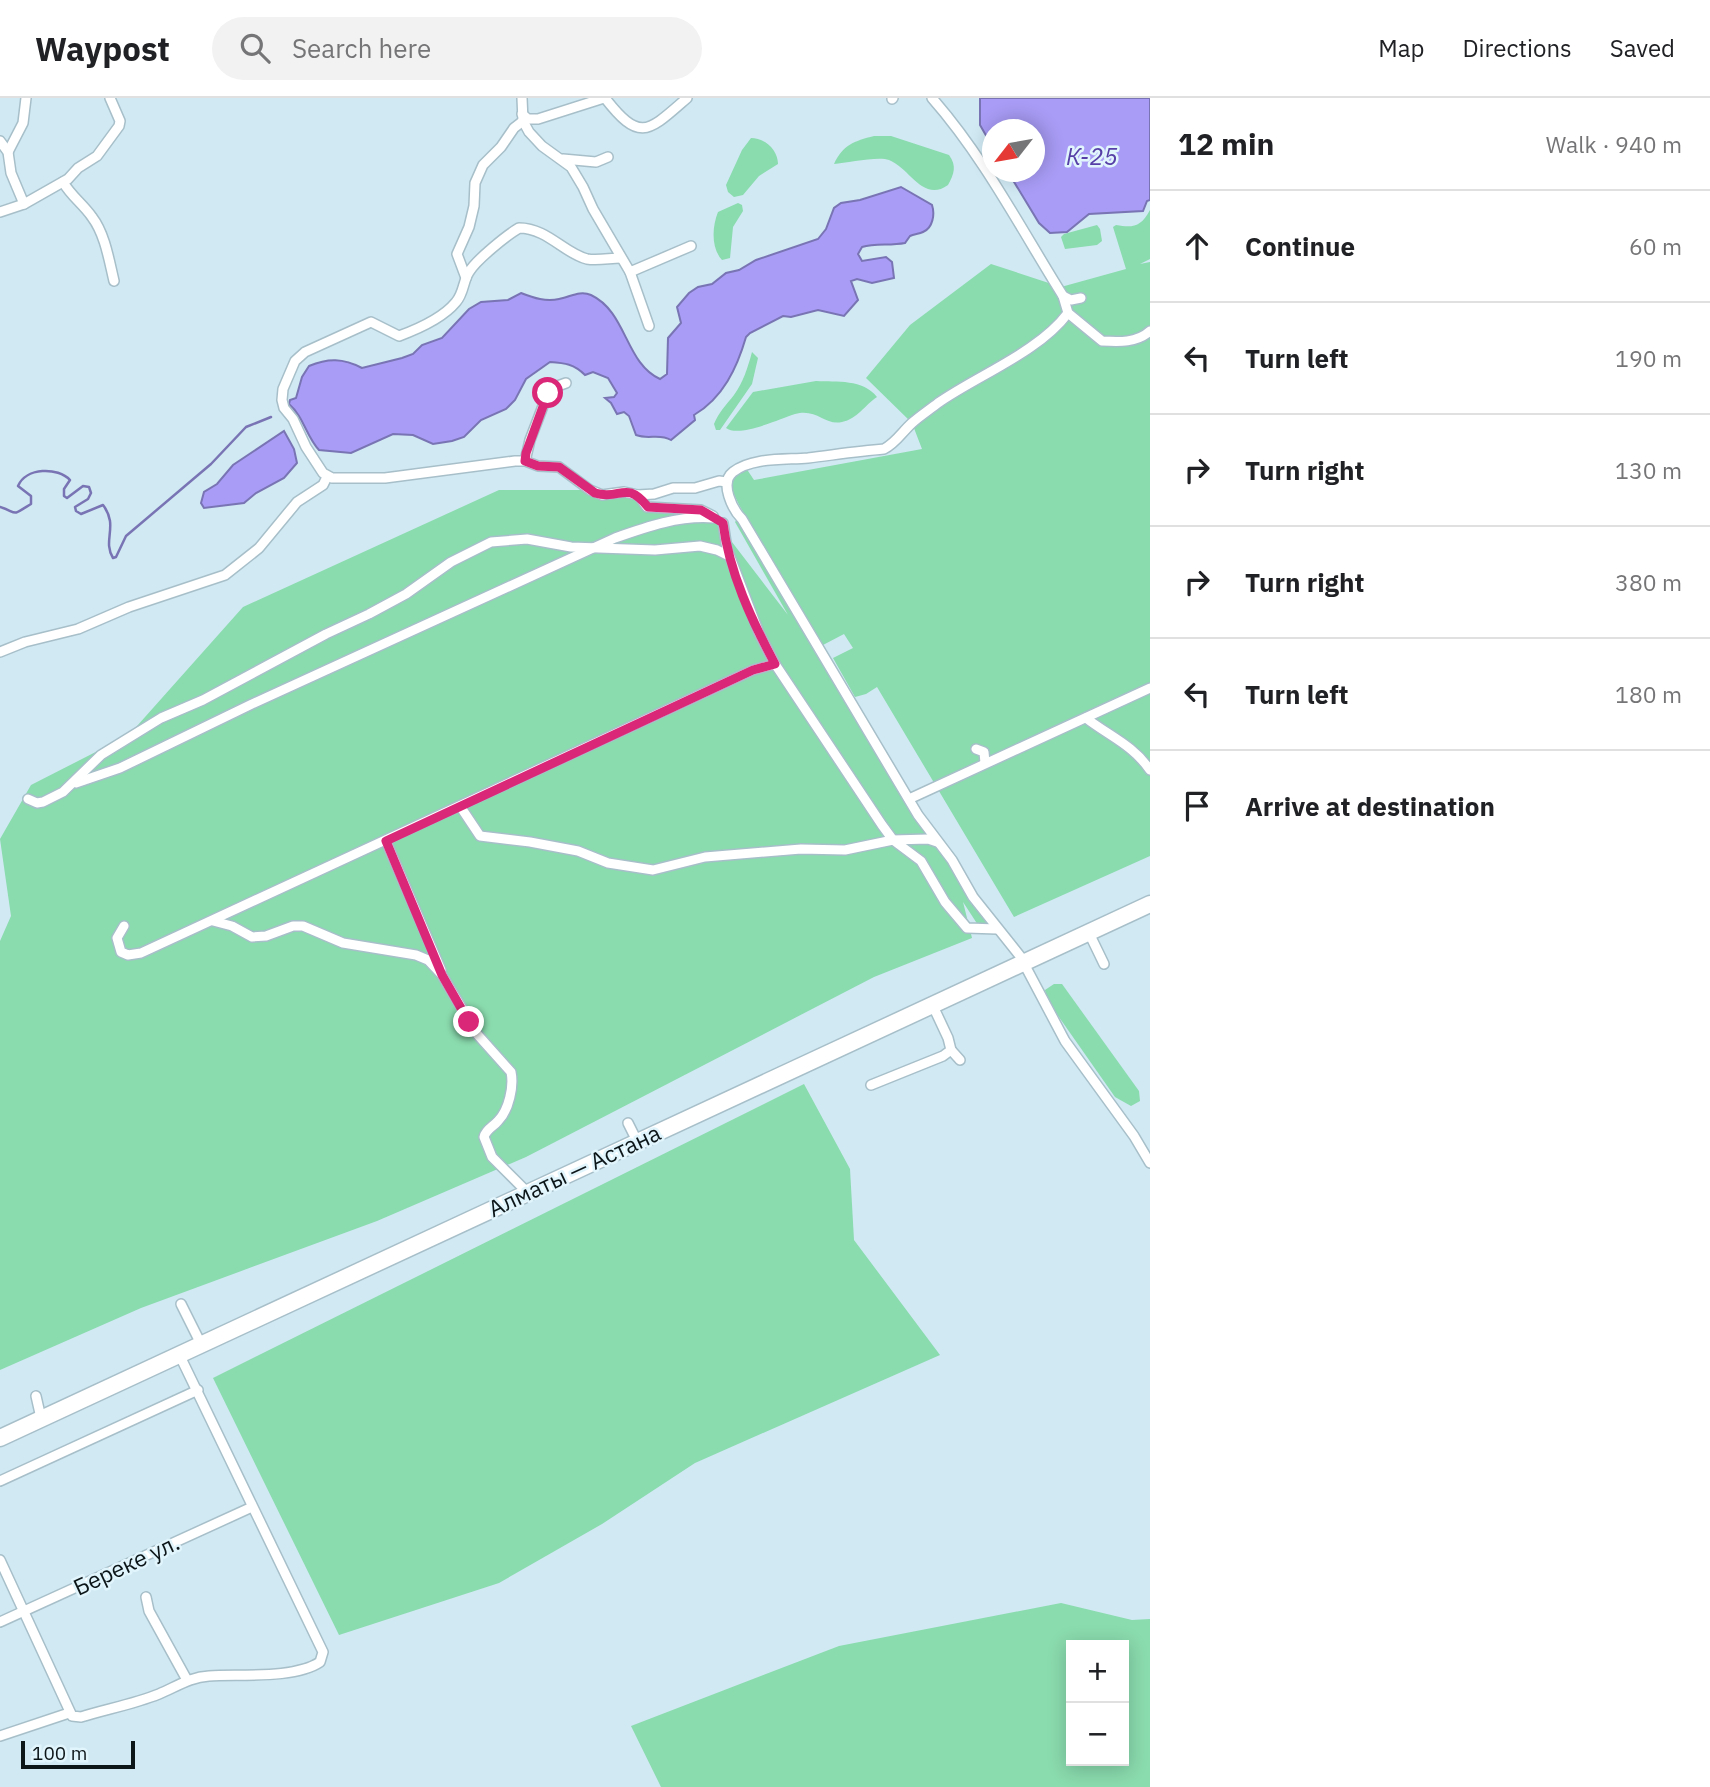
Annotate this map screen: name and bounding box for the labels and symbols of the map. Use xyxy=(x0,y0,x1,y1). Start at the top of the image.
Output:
north arrow xyxy=(982,119,1045,182)
water label: К-25 xyxy=(1066,140,1118,172)
route start xyxy=(532,377,563,408)
route end xyxy=(453,1006,484,1037)
street label: Алматы — Астана xyxy=(483,1117,665,1223)
street label: Береке ул. xyxy=(68,1526,184,1602)
scale bar xyxy=(21,1738,135,1770)

